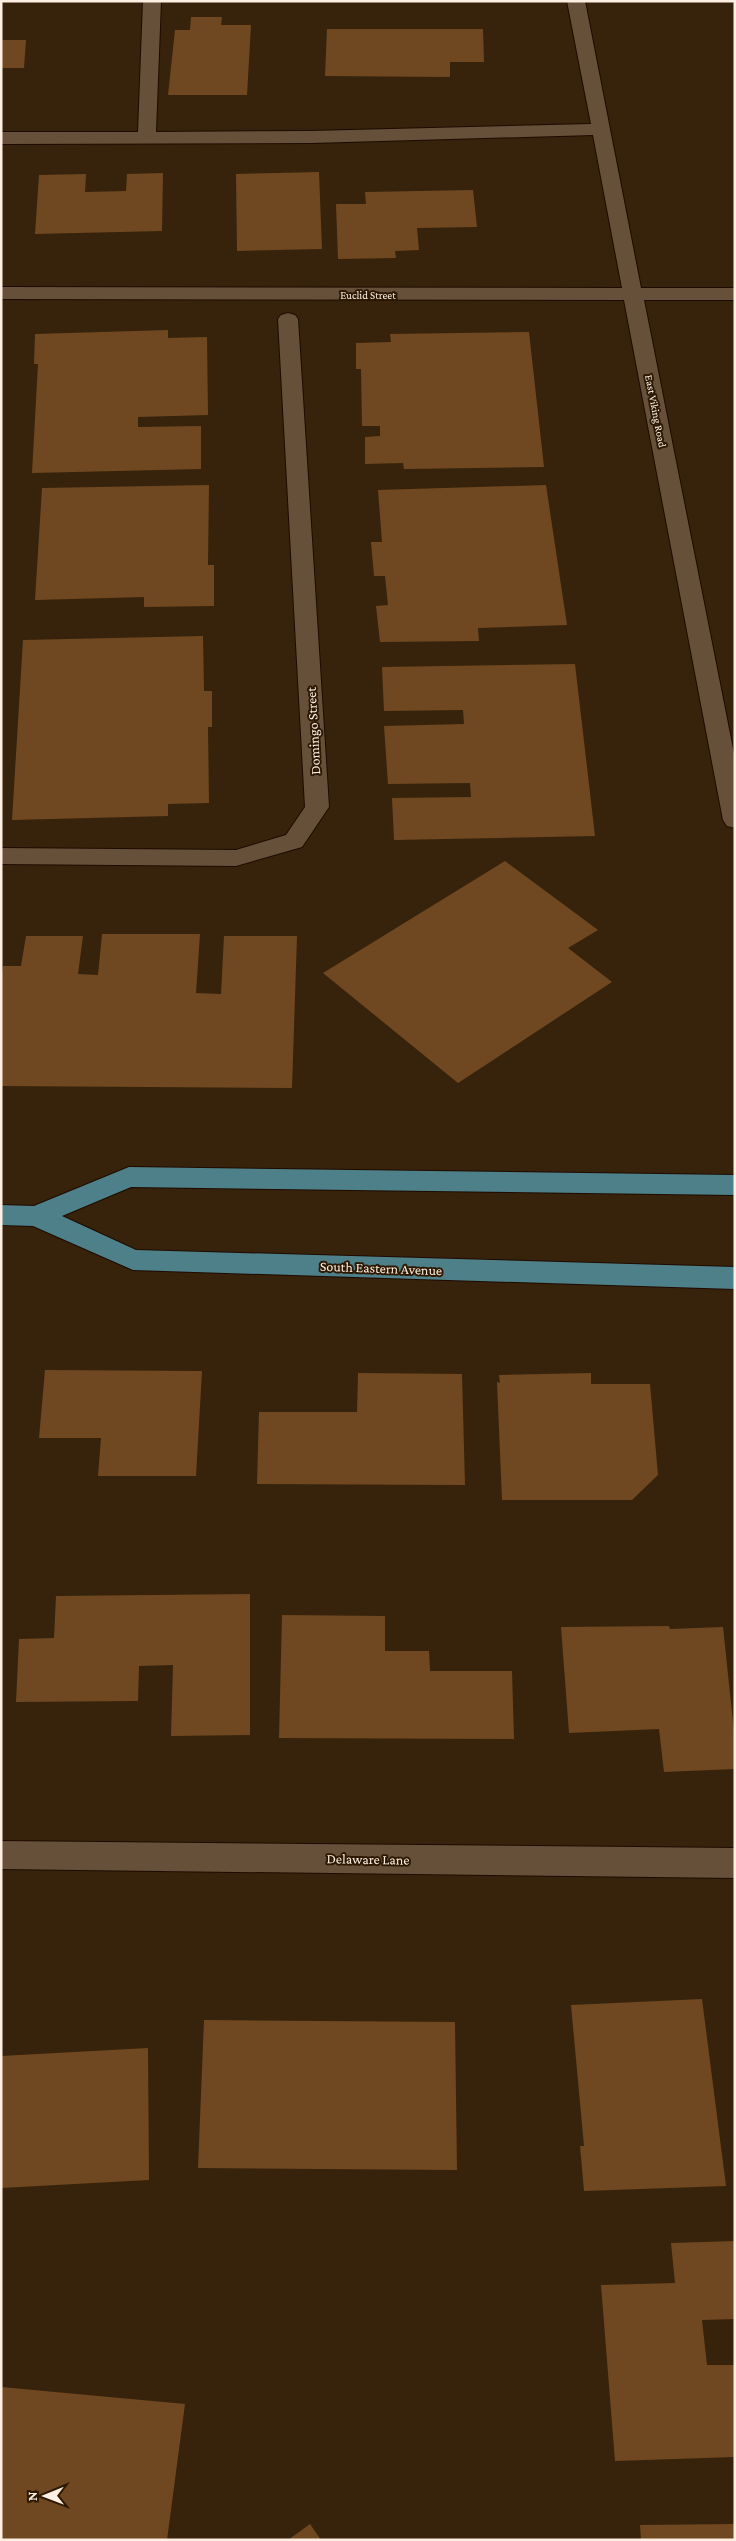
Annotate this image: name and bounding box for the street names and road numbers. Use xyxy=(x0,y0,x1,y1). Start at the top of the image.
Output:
street label: Euclid Street xyxy=(340,289,396,301)
street label: East Viking Road xyxy=(642,374,669,449)
street label: Domingo Street xyxy=(303,686,323,775)
street label: South Eastern Avenue xyxy=(320,1258,442,1278)
street label: Delaware Lane xyxy=(326,1850,410,1868)

